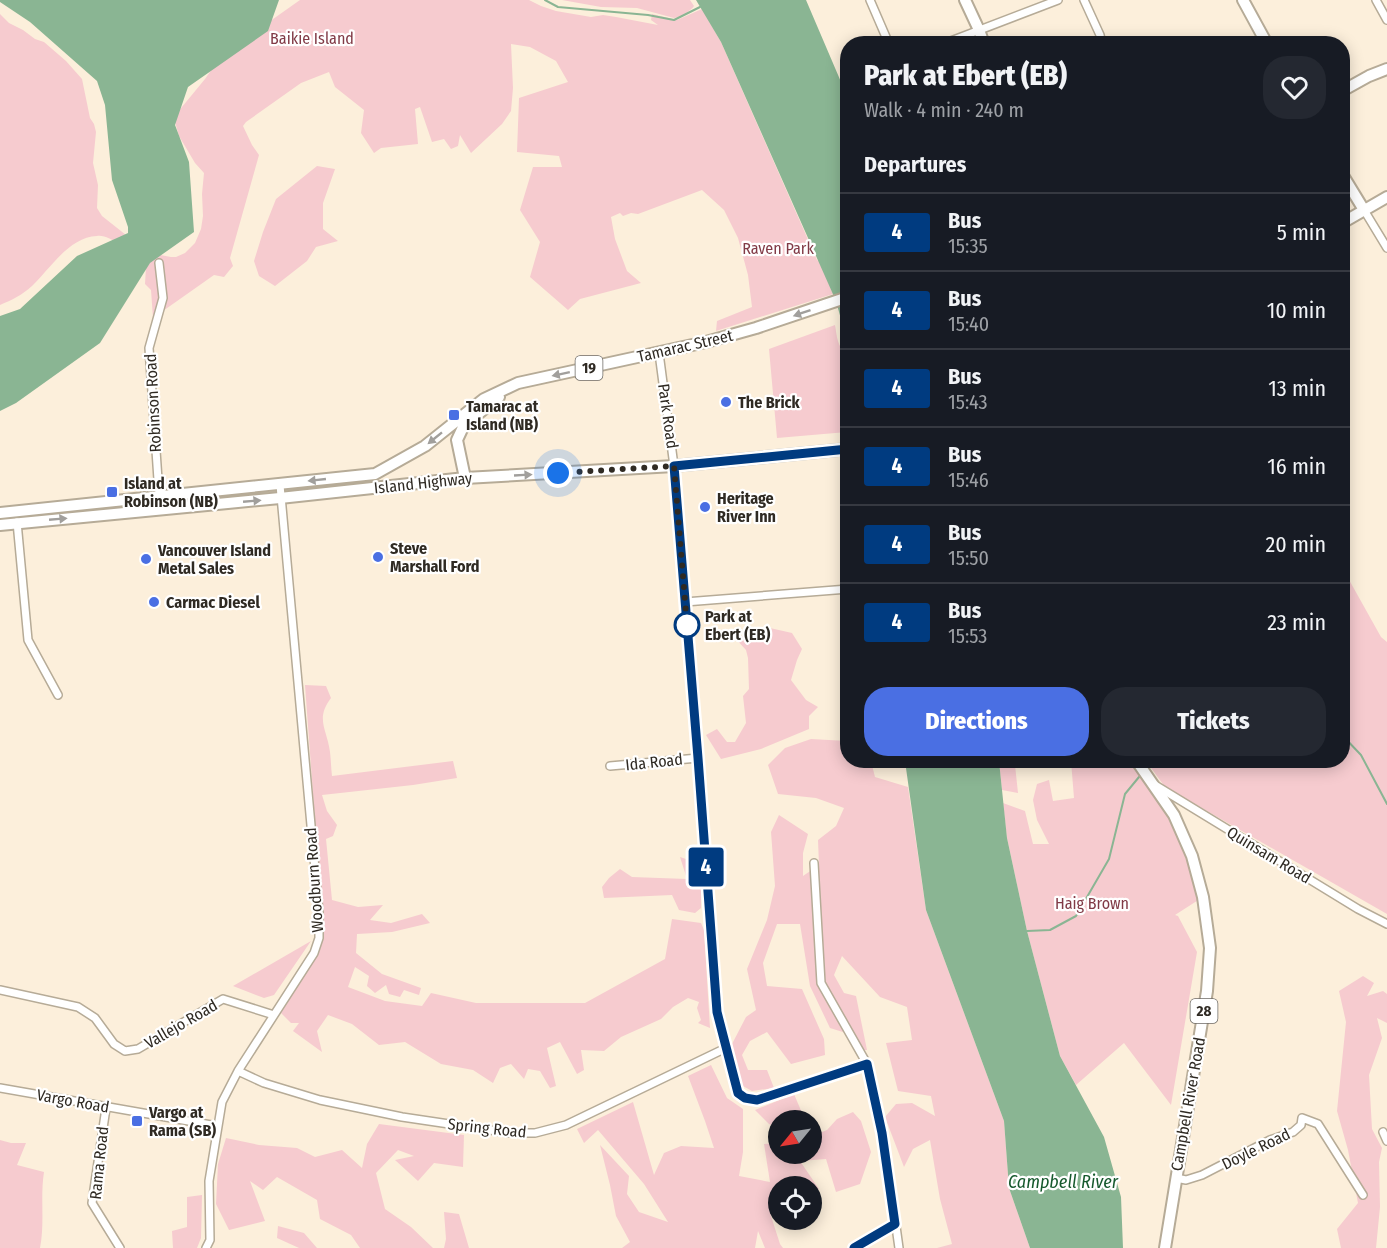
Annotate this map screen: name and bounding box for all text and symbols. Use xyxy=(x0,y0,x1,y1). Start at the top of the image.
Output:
park label: Baikie Island xyxy=(270,29,354,48)
button: heart xyxy=(1263,56,1326,119)
text: Park at Ebert (EB) xyxy=(864,59,1067,92)
text: Walk · 4 min · 240 m xyxy=(864,98,1024,122)
text: Departures xyxy=(864,151,966,178)
text: Bus xyxy=(948,207,981,234)
text: 4 xyxy=(892,219,902,245)
text: 5 min xyxy=(1277,219,1326,246)
text: 15:35 xyxy=(948,234,988,258)
park label: Raven Park xyxy=(742,239,814,258)
text: Bus xyxy=(948,285,981,312)
text: 4 xyxy=(892,297,902,323)
text: 10 min xyxy=(1267,297,1326,324)
one-way arrow xyxy=(792,309,810,318)
text: 15:40 xyxy=(948,312,989,336)
street label: Tamarac Street xyxy=(635,326,735,366)
street label: Robinson Road xyxy=(141,353,165,453)
road number: 19 xyxy=(576,356,602,380)
text: Bus xyxy=(948,363,981,390)
one-way arrow xyxy=(551,370,570,379)
text: 4 xyxy=(892,375,902,401)
text: 13 min xyxy=(1268,375,1326,402)
street label: Park Road xyxy=(654,382,682,450)
text: 15:43 xyxy=(948,390,988,414)
place label: The Brick xyxy=(738,393,801,412)
marker: The Brick xyxy=(719,395,733,409)
place label: Tamarac at Island (NB) xyxy=(466,397,539,434)
marker: Tamarac at Island (NB) xyxy=(447,408,461,422)
one-way arrow xyxy=(427,432,443,445)
text: Bus xyxy=(948,441,981,468)
text: 4 xyxy=(892,453,902,479)
text: 16 min xyxy=(1267,453,1326,480)
your location xyxy=(543,458,573,488)
street label: Island Highway xyxy=(373,468,474,498)
text: 15:46 xyxy=(948,468,989,492)
one-way arrow xyxy=(514,470,533,479)
place label: Island at Robinson (NB) xyxy=(124,474,218,511)
one-way arrow xyxy=(307,476,326,485)
marker: Island at Robinson (NB) xyxy=(105,485,119,499)
place label: Heritage River Inn xyxy=(717,489,776,526)
one-way arrow xyxy=(243,496,262,506)
marker: Heritage River Inn xyxy=(698,500,712,514)
one-way arrow xyxy=(49,514,68,524)
text: Bus xyxy=(948,519,981,546)
text: 4 xyxy=(892,531,902,557)
text: 20 min xyxy=(1266,531,1326,558)
place label: Steve Marshall Ford xyxy=(390,539,480,576)
place label: Vancouver Island Metal Sales xyxy=(157,541,271,578)
text: 15:50 xyxy=(948,546,989,570)
marker: Steve Marshall Ford xyxy=(371,550,385,564)
marker: Vancouver Island Metal Sales xyxy=(139,552,153,566)
place label: Carmac Diesel xyxy=(166,593,260,612)
marker: Carmac Diesel xyxy=(147,595,161,609)
text: Bus xyxy=(948,597,981,624)
place label: Park at Ebert (EB) xyxy=(705,607,771,644)
text: 4 xyxy=(892,609,902,635)
text: 23 min xyxy=(1267,609,1326,636)
marker: Park at Ebert (EB) xyxy=(674,612,700,638)
text: 15:53 xyxy=(948,624,987,648)
button: Directions xyxy=(864,687,1089,756)
button: Tickets xyxy=(1101,687,1326,756)
street label: Ida Road xyxy=(624,750,684,774)
street label: Quinsam Road xyxy=(1224,822,1314,888)
street label: Woodburn Road xyxy=(301,827,327,933)
line badge: 4 xyxy=(686,848,726,886)
text: 4 xyxy=(701,854,711,880)
park label: Haig Brown xyxy=(1055,894,1129,913)
street label: Vallejo Road xyxy=(141,996,221,1052)
road number: 28 xyxy=(1190,999,1218,1023)
street label: Campbell River Road xyxy=(1167,1036,1209,1172)
street label: Vargo Road xyxy=(35,1085,111,1117)
place label: Vargo at Rama (SB) xyxy=(148,1103,216,1140)
north arrow xyxy=(768,1110,822,1164)
map controls xyxy=(768,1110,822,1230)
marker: Vargo at Rama (SB) xyxy=(130,1114,144,1128)
street label: Spring Road xyxy=(447,1114,527,1142)
street label: Doyle Road xyxy=(1219,1124,1293,1174)
street label: Rama Road xyxy=(86,1125,112,1201)
water label: Campbell River xyxy=(1008,1171,1119,1193)
button: locate xyxy=(768,1176,822,1230)

